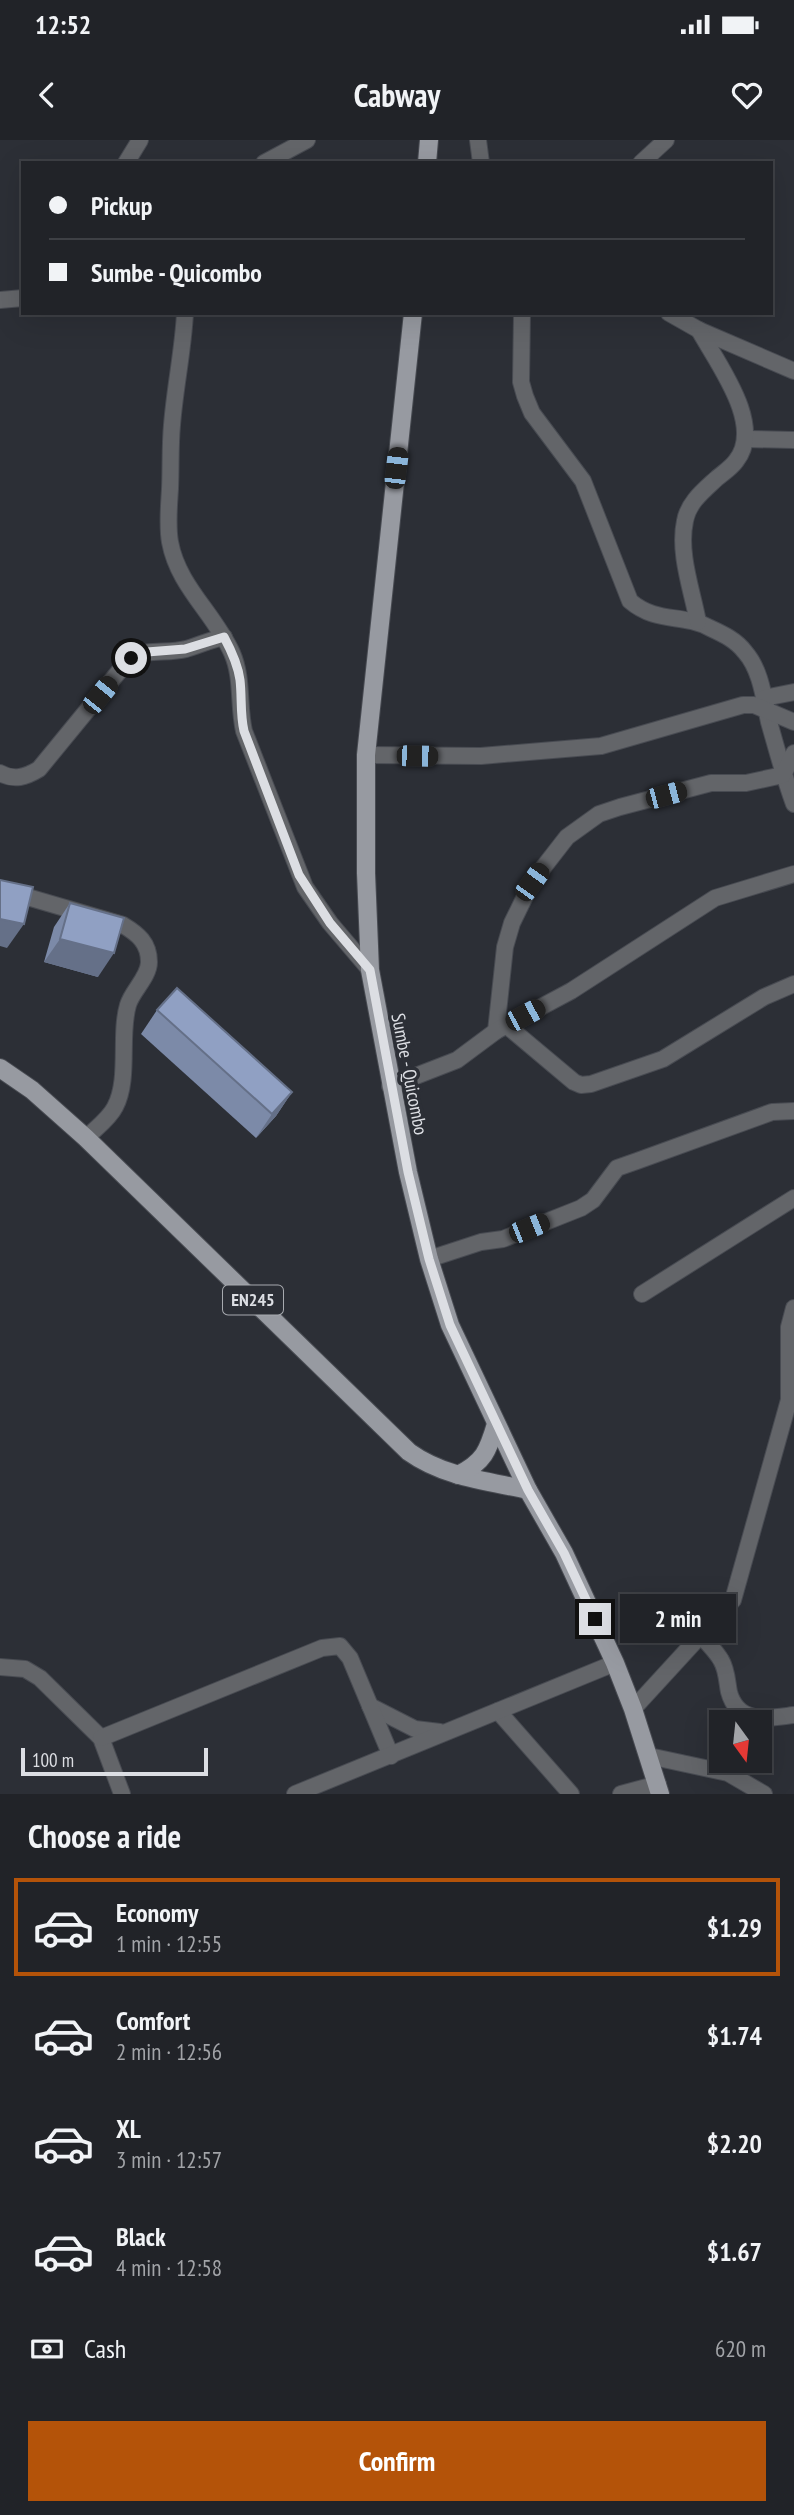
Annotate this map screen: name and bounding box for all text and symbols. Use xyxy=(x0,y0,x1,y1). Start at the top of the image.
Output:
text: 12:52 xyxy=(35,8,91,41)
text: Cabway xyxy=(354,74,440,116)
icon: back xyxy=(28,76,66,114)
icon: heart xyxy=(728,76,766,114)
text: Pickup xyxy=(91,189,152,222)
text: Sumbe - Quicombo xyxy=(91,256,262,289)
car xyxy=(384,446,409,490)
route start xyxy=(115,642,147,674)
car xyxy=(79,672,122,718)
car xyxy=(396,745,439,767)
car xyxy=(643,779,690,811)
car xyxy=(512,859,553,905)
car xyxy=(502,996,549,1034)
street label: Sumbe - Quicombo xyxy=(386,1011,434,1137)
car xyxy=(506,1210,553,1246)
road number: EN245 xyxy=(223,1286,283,1315)
callout: 2 min xyxy=(620,1594,735,1644)
route end xyxy=(579,1603,611,1635)
text: 2 min xyxy=(655,1604,701,1633)
north arrow xyxy=(709,1710,772,1773)
map controls xyxy=(709,1710,772,1773)
scale bar xyxy=(21,1745,208,1777)
text: 100 m xyxy=(32,1748,74,1772)
text: Choose a ride xyxy=(28,1815,181,1857)
icon: car xyxy=(32,1896,95,1959)
text: Economy xyxy=(116,1896,198,1929)
text: $1.29 xyxy=(707,1911,762,1944)
text: 1 min · 12:55 xyxy=(116,1929,222,1958)
icon: car xyxy=(32,2004,95,2067)
text: Comfort xyxy=(116,2004,190,2037)
text: $1.74 xyxy=(707,2019,762,2052)
text: 2 min · 12:56 xyxy=(116,2037,222,2066)
icon: car xyxy=(32,2112,95,2175)
text: XL xyxy=(116,2112,141,2145)
text: $2.20 xyxy=(707,2127,762,2160)
text: 3 min · 12:57 xyxy=(116,2145,222,2174)
icon: car xyxy=(32,2220,95,2283)
text: Black xyxy=(116,2220,166,2253)
text: $1.67 xyxy=(707,2235,762,2268)
text: 4 min · 12:58 xyxy=(116,2253,222,2282)
icon: cash xyxy=(28,2330,66,2368)
text: Cash xyxy=(84,2332,126,2365)
text: 620 m xyxy=(715,2334,766,2363)
button: Confirm xyxy=(28,2421,766,2501)

